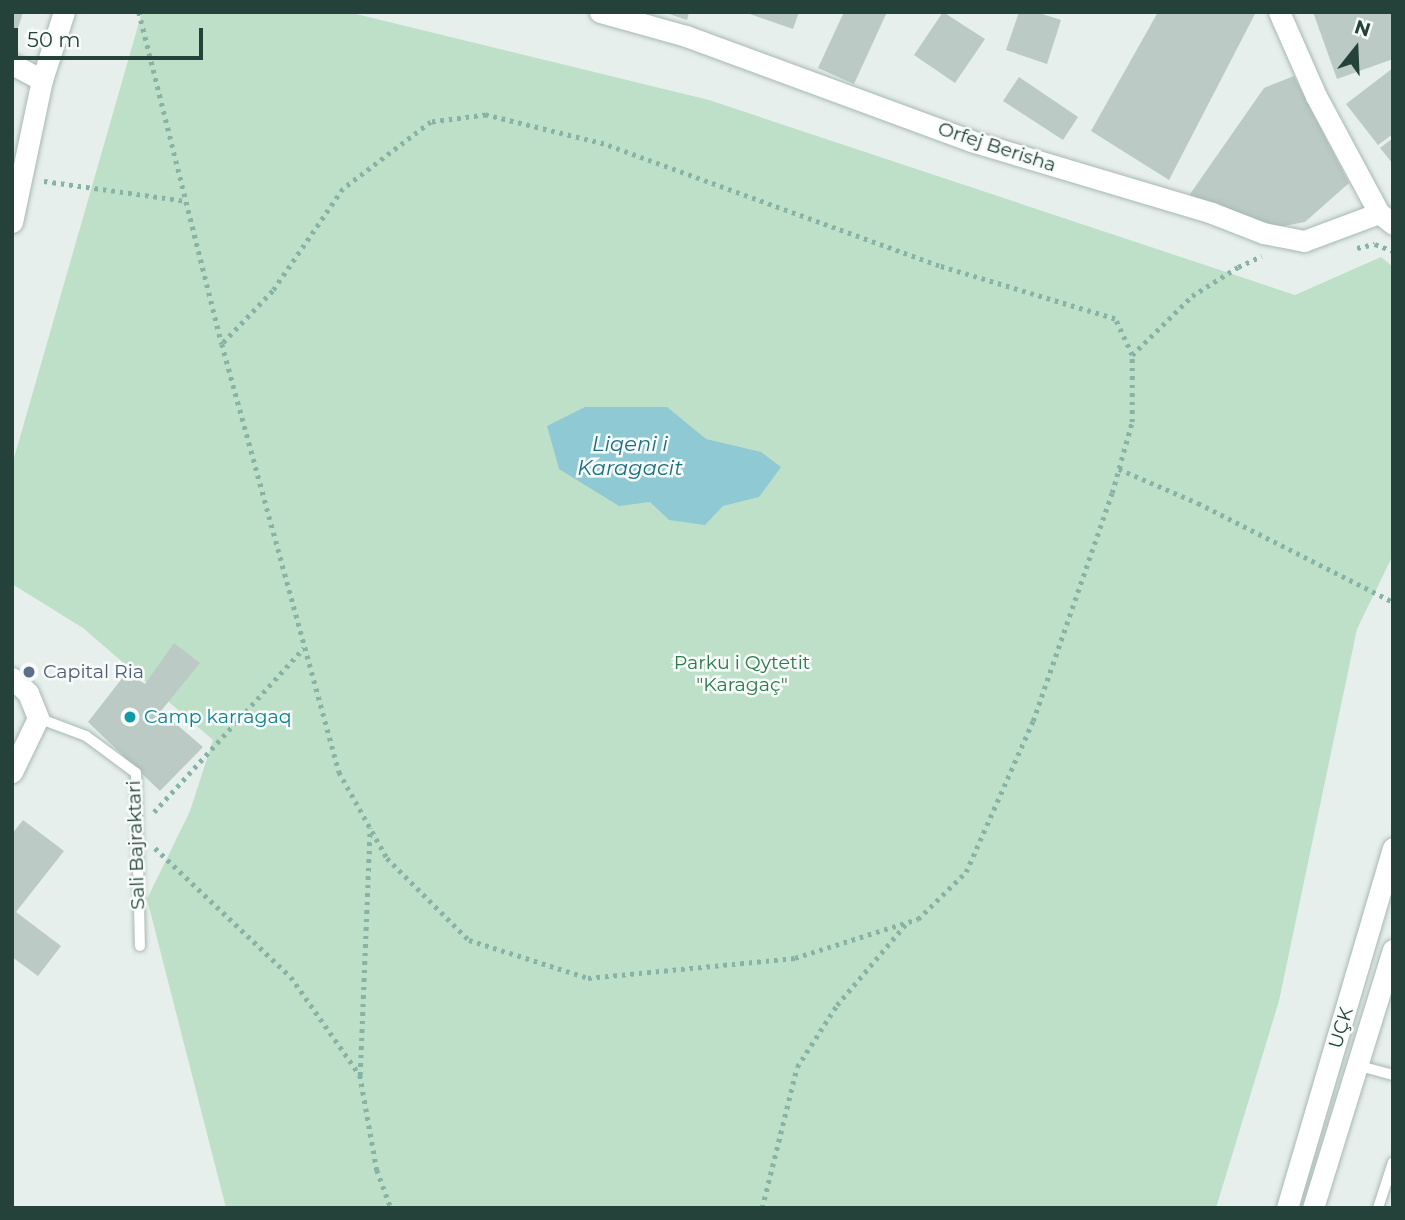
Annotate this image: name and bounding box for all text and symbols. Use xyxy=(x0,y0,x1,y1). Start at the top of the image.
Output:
scale bar xyxy=(18,14,206,58)
north arrow xyxy=(1321,14,1391,84)
text: N xyxy=(1352,15,1373,42)
text: 50 m xyxy=(27,27,81,52)
street label: Orfej Berisha xyxy=(935,117,1059,177)
water label: Liqeni i Karagacit xyxy=(577,431,683,481)
park label: Parku i Qytetit "Karagaç" xyxy=(674,652,810,696)
place label: Capital Ria xyxy=(43,661,144,683)
marker: Capital Ria xyxy=(21,664,37,680)
place label: Camp karragaq xyxy=(144,706,292,728)
marker: Camp karragaq xyxy=(122,709,138,725)
street label: Sali Bajraktari xyxy=(122,780,150,910)
street label: UÇK xyxy=(1324,1005,1358,1051)

